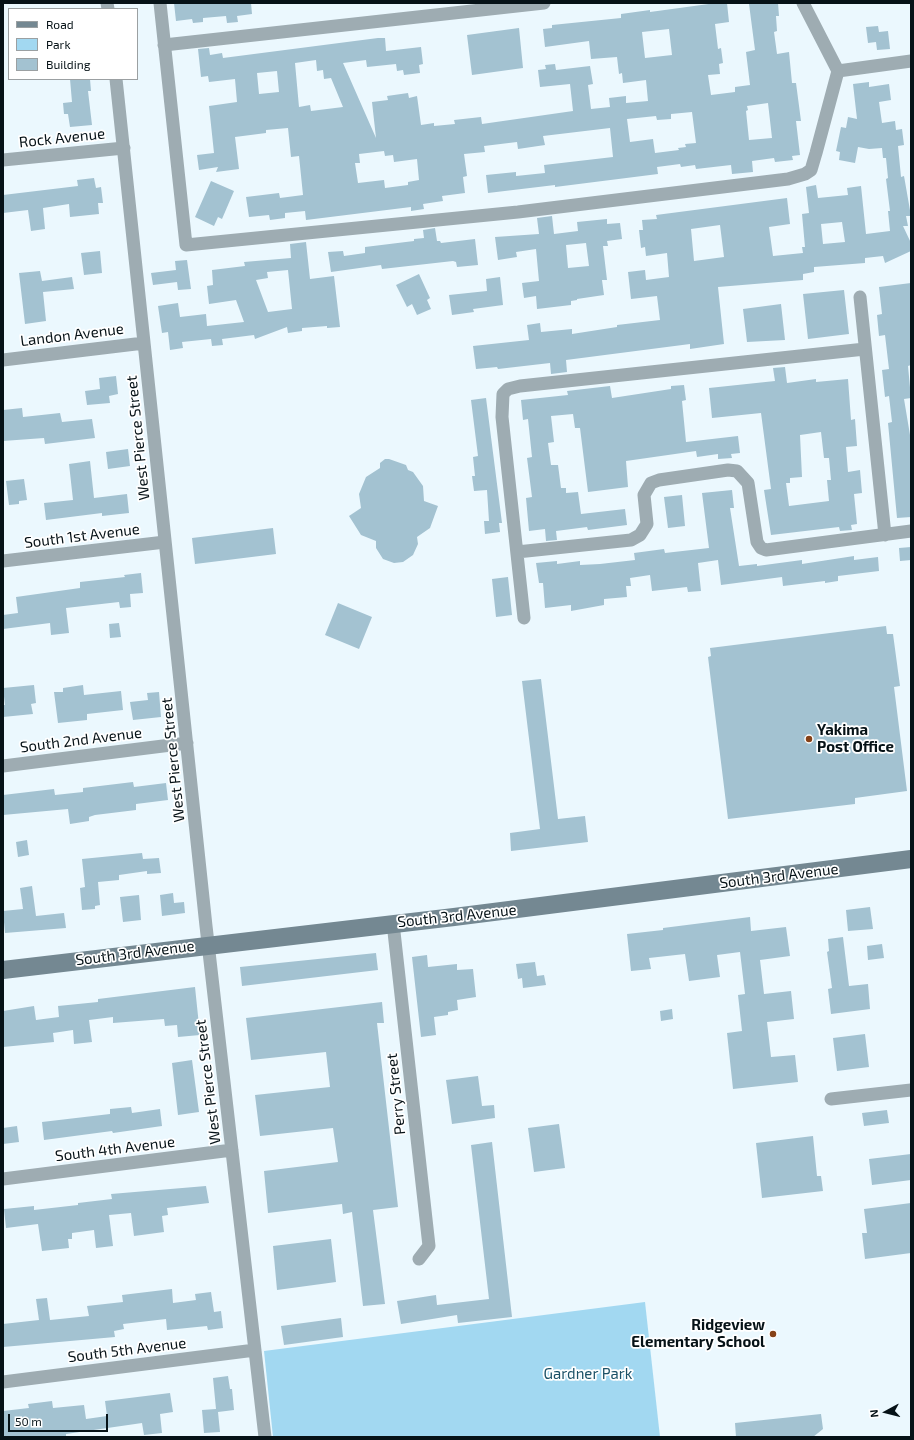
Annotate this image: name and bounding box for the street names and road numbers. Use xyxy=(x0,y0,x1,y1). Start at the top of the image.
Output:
street label: Rock Avenue xyxy=(18,125,106,151)
street label: Landon Avenue xyxy=(19,320,125,350)
street label: West Pierce Street xyxy=(122,375,154,501)
street label: South 1st Avenue xyxy=(23,520,141,552)
street label: West Pierce Street xyxy=(157,697,189,823)
street label: South 2nd Avenue xyxy=(19,724,143,756)
street label: South 3rd Avenue xyxy=(719,860,839,892)
street label: South 3rd Avenue xyxy=(397,901,517,931)
street label: South 3rd Avenue xyxy=(75,937,195,969)
street label: West Pierce Street xyxy=(191,1019,225,1145)
street label: Perry Street xyxy=(383,1052,409,1136)
street label: South 4th Avenue xyxy=(54,1133,176,1165)
street label: South 5th Avenue xyxy=(67,1334,187,1366)

